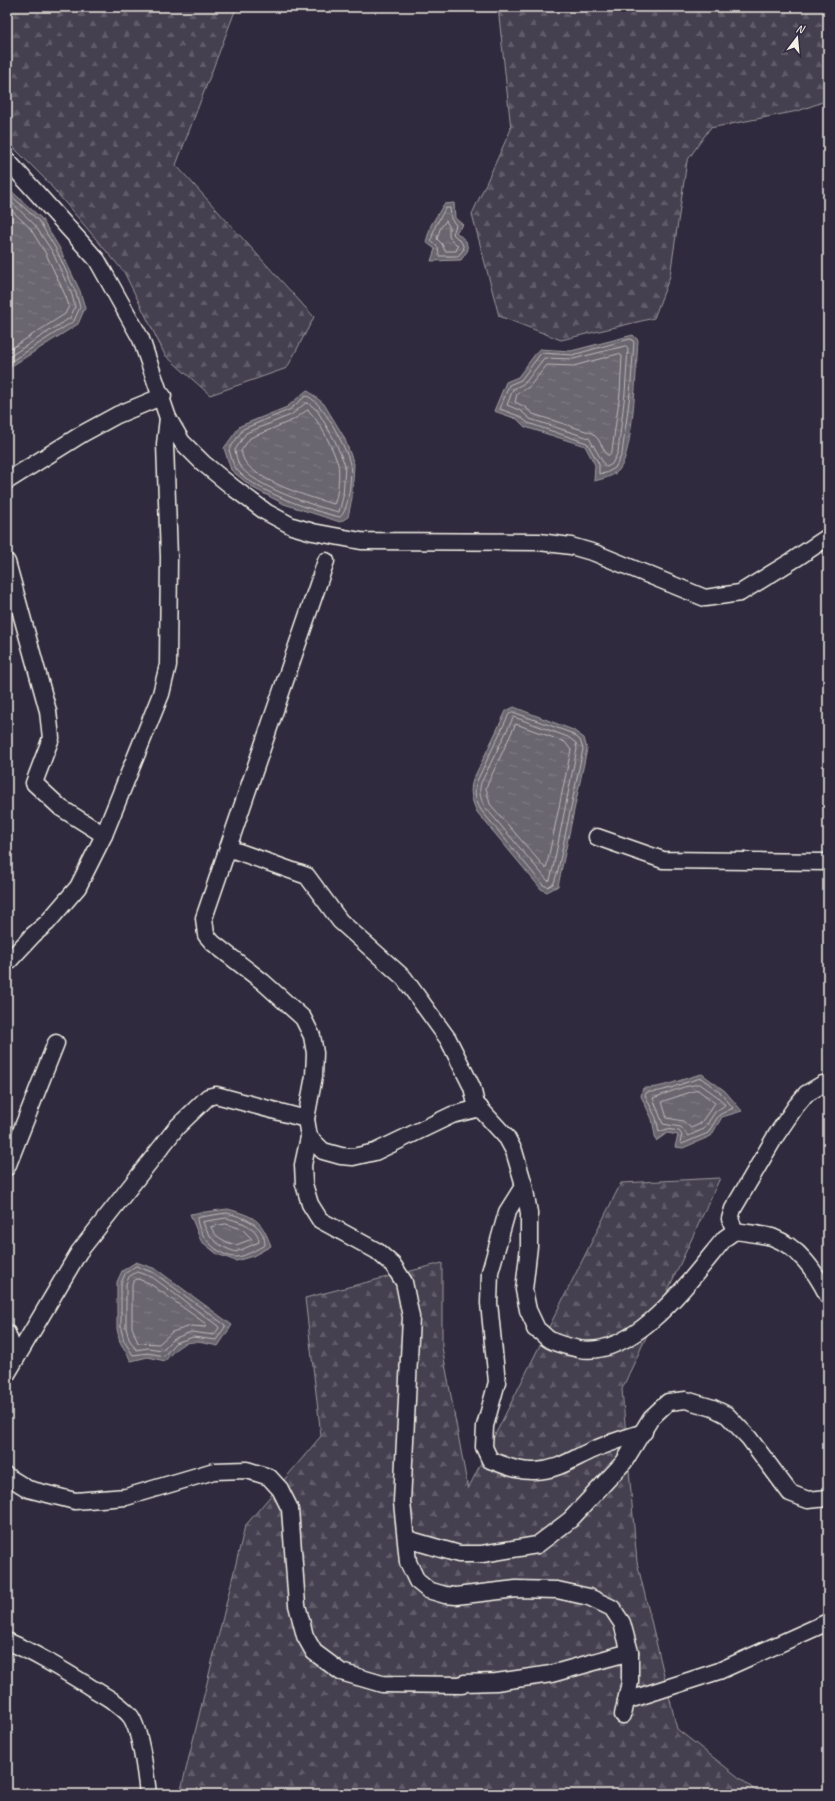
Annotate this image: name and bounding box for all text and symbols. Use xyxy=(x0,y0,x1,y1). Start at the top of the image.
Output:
north arrow xyxy=(777,18,817,58)
text: N xyxy=(795,21,807,37)

